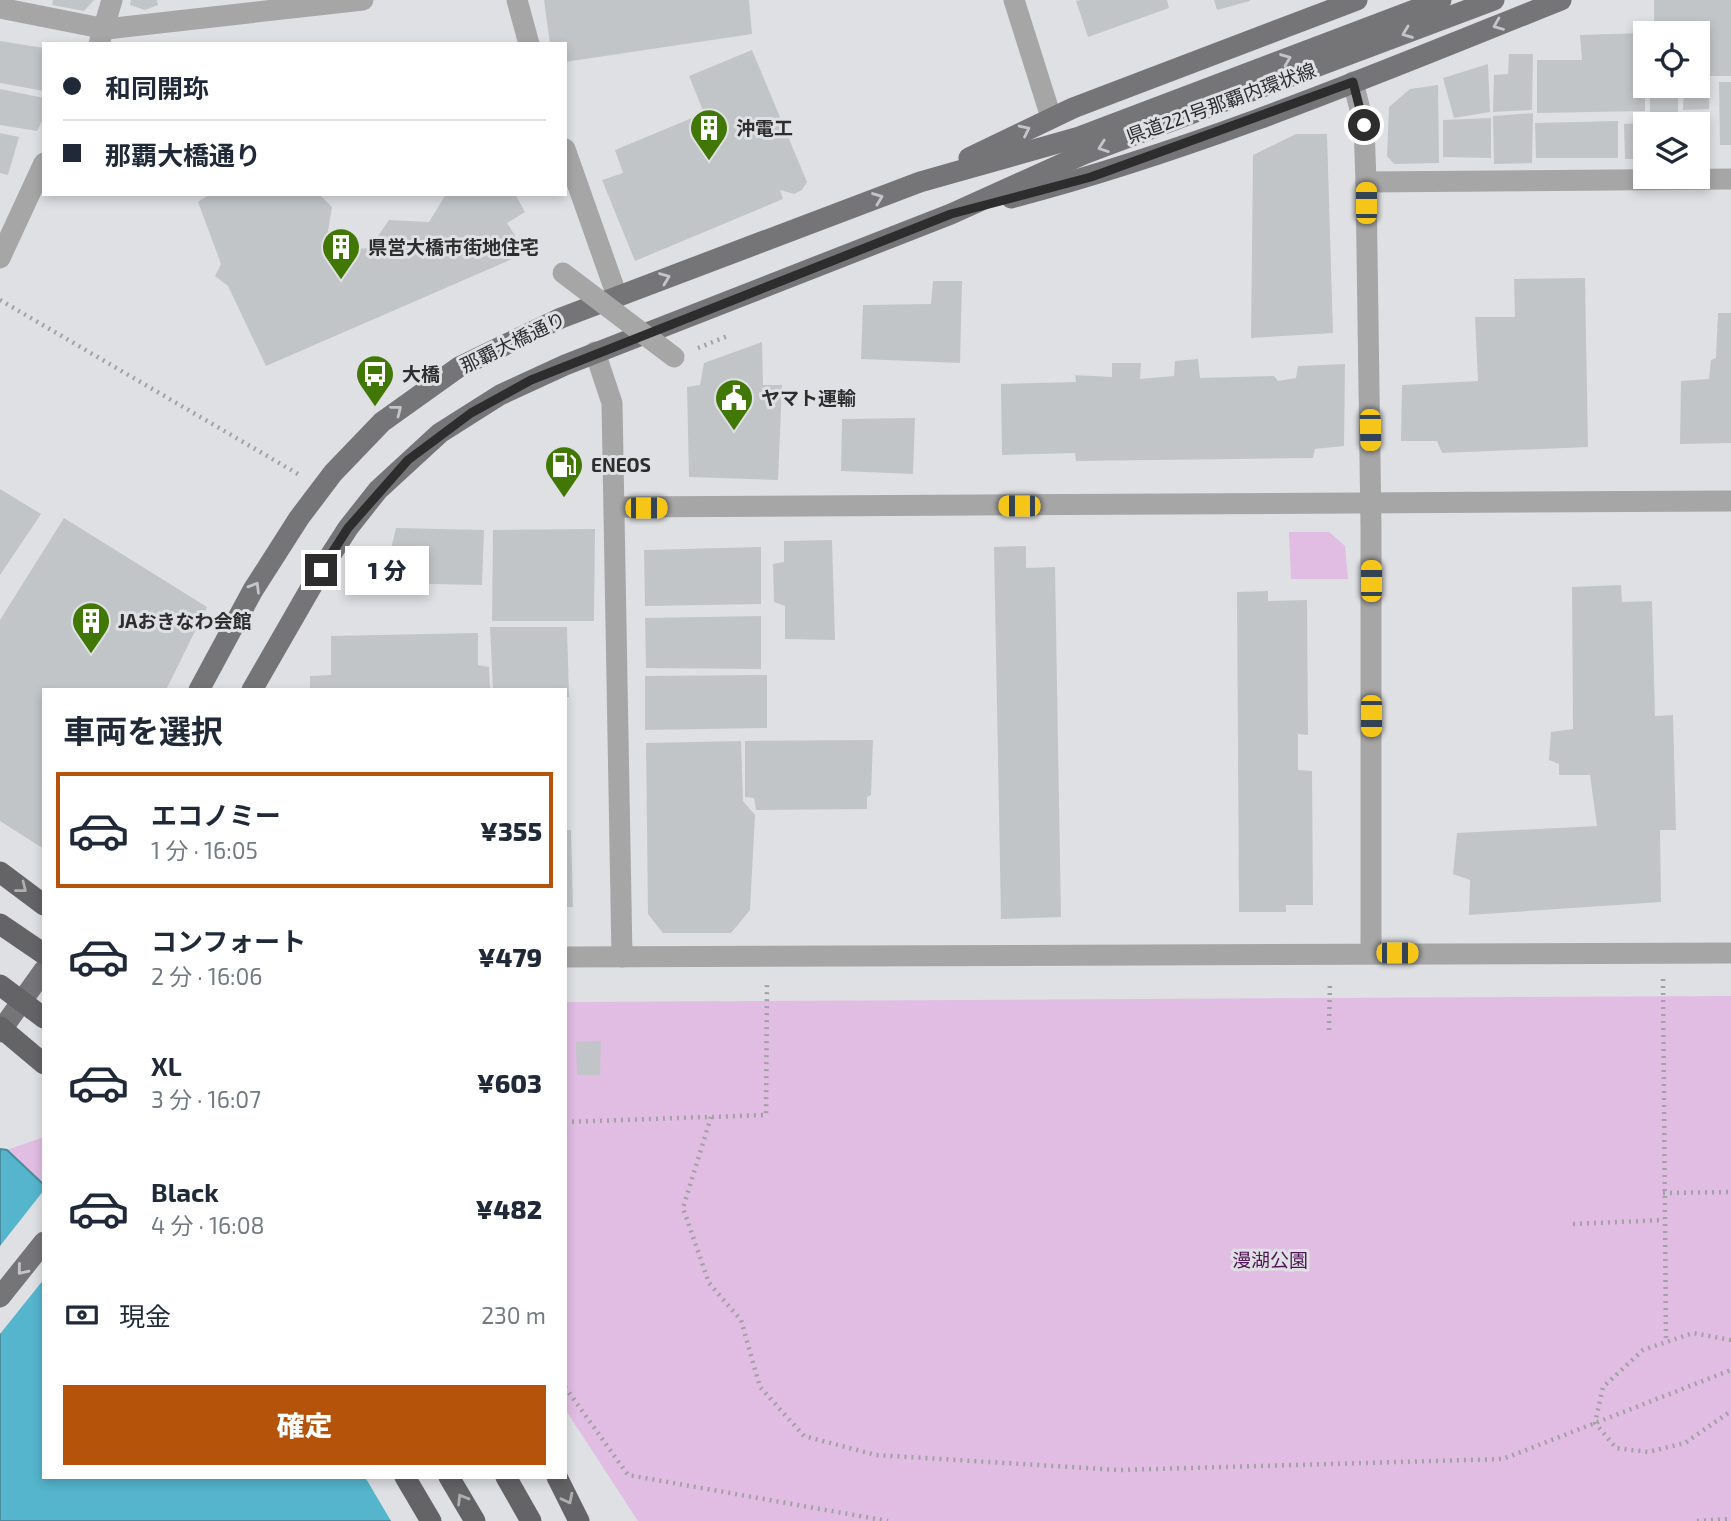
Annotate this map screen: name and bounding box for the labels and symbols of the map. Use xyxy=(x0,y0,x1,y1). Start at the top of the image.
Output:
one-way arrow xyxy=(1493,17,1505,31)
one-way arrow xyxy=(1402,25,1414,39)
one-way arrow xyxy=(1280,53,1292,67)
street label: 県道221号那覇内環状線 xyxy=(1123,58,1319,148)
building icon: 沖電工 xyxy=(688,107,730,162)
route start xyxy=(1348,109,1380,141)
place label: 沖電工 xyxy=(736,116,793,139)
one-way arrow xyxy=(1018,124,1030,138)
one-way arrow xyxy=(1097,139,1109,153)
car xyxy=(1356,182,1377,224)
one-way arrow xyxy=(872,192,884,206)
building icon: 県営大橋市街地住宅 xyxy=(320,226,362,281)
place label: 県営大橋市街地住宅 xyxy=(368,235,539,258)
one-way arrow xyxy=(659,272,671,286)
street label: 那覇大橋通り xyxy=(457,306,569,377)
bus stop icon: 大橋 xyxy=(354,353,396,408)
place label: 大橋 xyxy=(402,362,440,385)
public building icon: ヤマト運輸 xyxy=(713,377,755,432)
place label: ヤマト運輸 xyxy=(761,386,856,409)
one-way arrow xyxy=(389,406,401,419)
car xyxy=(1360,409,1381,451)
fuel station icon: ENEOS xyxy=(543,444,585,499)
place label: ENEOS xyxy=(591,453,651,476)
car xyxy=(999,496,1041,517)
car xyxy=(626,498,668,519)
callout: 1 分 xyxy=(346,546,430,594)
route end xyxy=(305,554,337,586)
car xyxy=(1361,560,1382,602)
one-way arrow xyxy=(247,581,260,594)
building icon: JAおきなわ会館 xyxy=(70,600,112,655)
place label: JAおきなわ会館 xyxy=(118,609,251,632)
car xyxy=(1361,695,1382,737)
one-way arrow xyxy=(14,880,27,893)
car xyxy=(1377,943,1419,964)
park label: 漫湖公園 xyxy=(1232,1248,1308,1271)
one-way arrow xyxy=(18,1261,30,1274)
one-way arrow xyxy=(560,1492,574,1504)
one-way arrow xyxy=(458,1494,471,1507)

